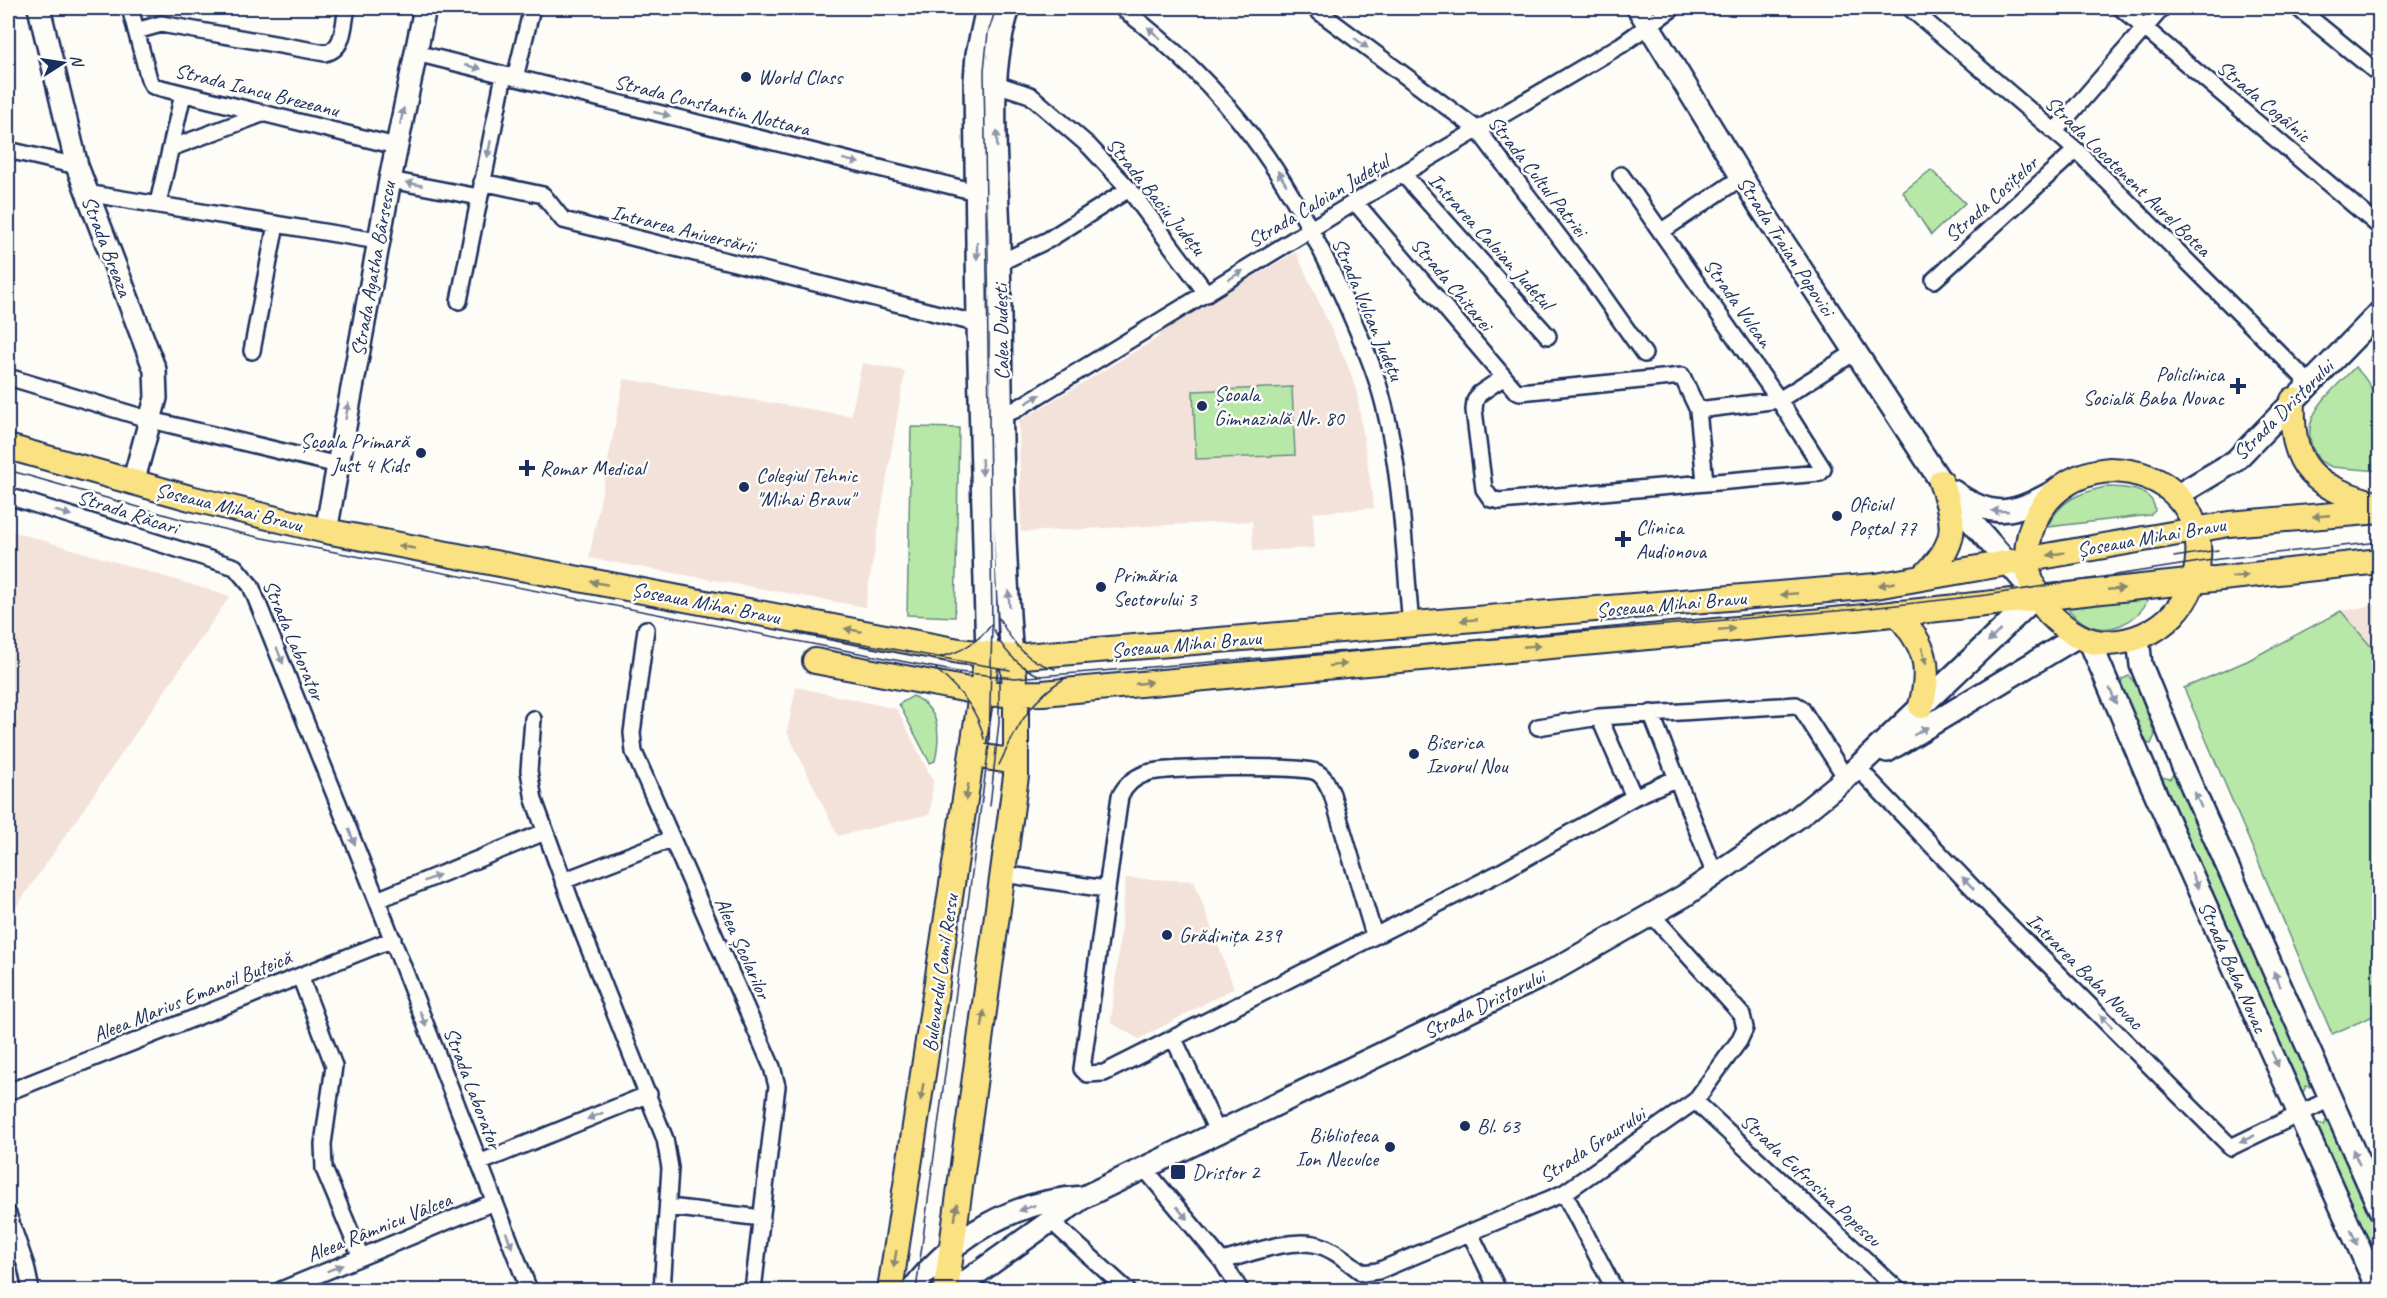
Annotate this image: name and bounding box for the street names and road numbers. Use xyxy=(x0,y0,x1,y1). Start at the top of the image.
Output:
street label: Strada Cogâlnic xyxy=(2212,54,2317,149)
street label: Strada Iancu Brezeanu xyxy=(172,57,343,123)
street label: Strada Constantin Nottara xyxy=(612,68,814,142)
street label: Strada Locotenent Aurel Botea xyxy=(2040,90,2217,263)
street label: Strada Cultul Patriei xyxy=(1483,110,1595,244)
street label: Strada Baciu Județu xyxy=(1101,132,1212,261)
street label: Strada Caloian Județul xyxy=(1243,147,1396,253)
street label: Strada Cosițelor xyxy=(1939,149,2044,248)
street label: Intrarea Caloian Județul xyxy=(1423,167,1561,317)
street label: Strada Traian Popovici xyxy=(1731,171,1842,323)
street label: Strada Agatha Bârsescu xyxy=(345,178,401,359)
street label: Strada Breaza xyxy=(76,192,139,301)
street label: Intrarea Aniversării xyxy=(609,199,760,260)
street label: Strada Chitarei xyxy=(1405,232,1501,338)
street label: Strada Vulcan Județu xyxy=(1326,234,1410,385)
street label: Strada Vulcan xyxy=(1698,253,1779,354)
street label: Calea Dudești xyxy=(987,281,1015,380)
street label: Strada Dristorului xyxy=(2227,352,2341,466)
street label: Șoseaua Mihai Bravu xyxy=(153,476,306,538)
street label: Strada Răcari xyxy=(74,483,185,541)
street label: Șoseaua Mihai Bravu xyxy=(2075,511,2228,563)
street label: Strada Laborator xyxy=(257,576,332,706)
street label: Șoseaua Mihai Bravu xyxy=(630,576,783,630)
street label: Șoseaua Mihai Bravu xyxy=(1595,584,1748,623)
street label: Șoseaua Mihai Bravu xyxy=(1110,624,1263,663)
street label: Bulevardul Camil Ressu xyxy=(916,891,964,1053)
street label: Aleea Școlarilor xyxy=(709,893,778,1004)
street label: Strada Baba Novac xyxy=(2192,897,2274,1038)
street label: Intrarea Baba Novac xyxy=(2021,907,2150,1036)
street label: Aleea Marius Emanoil Buteică xyxy=(89,944,297,1048)
street label: Strada Dristorului xyxy=(1419,962,1552,1045)
street label: Strada Laborator xyxy=(438,1024,509,1155)
street label: Strada Graurului xyxy=(1534,1100,1652,1189)
street label: Strada Eufrosina Popescu xyxy=(1735,1108,1888,1253)
street label: Aleea Râmnicu Vâlcea xyxy=(303,1186,456,1268)

